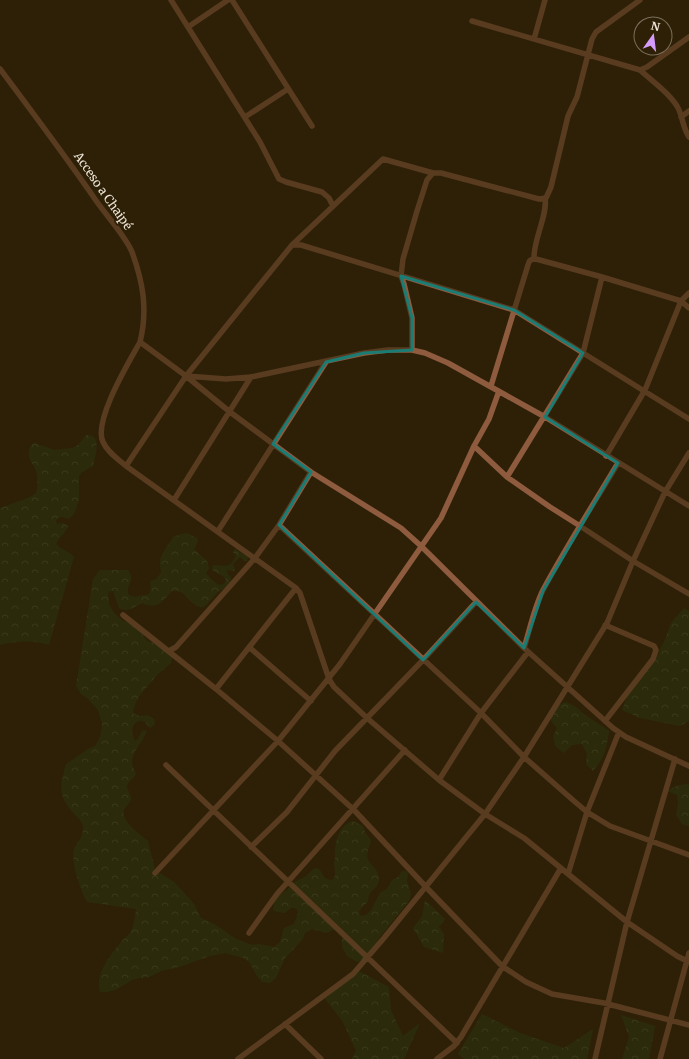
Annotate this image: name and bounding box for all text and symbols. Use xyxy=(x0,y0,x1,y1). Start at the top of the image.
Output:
north arrow xyxy=(633,16,673,56)
text: N xyxy=(650,18,662,34)
street label: Acceso a Chaipé xyxy=(70,148,136,233)

